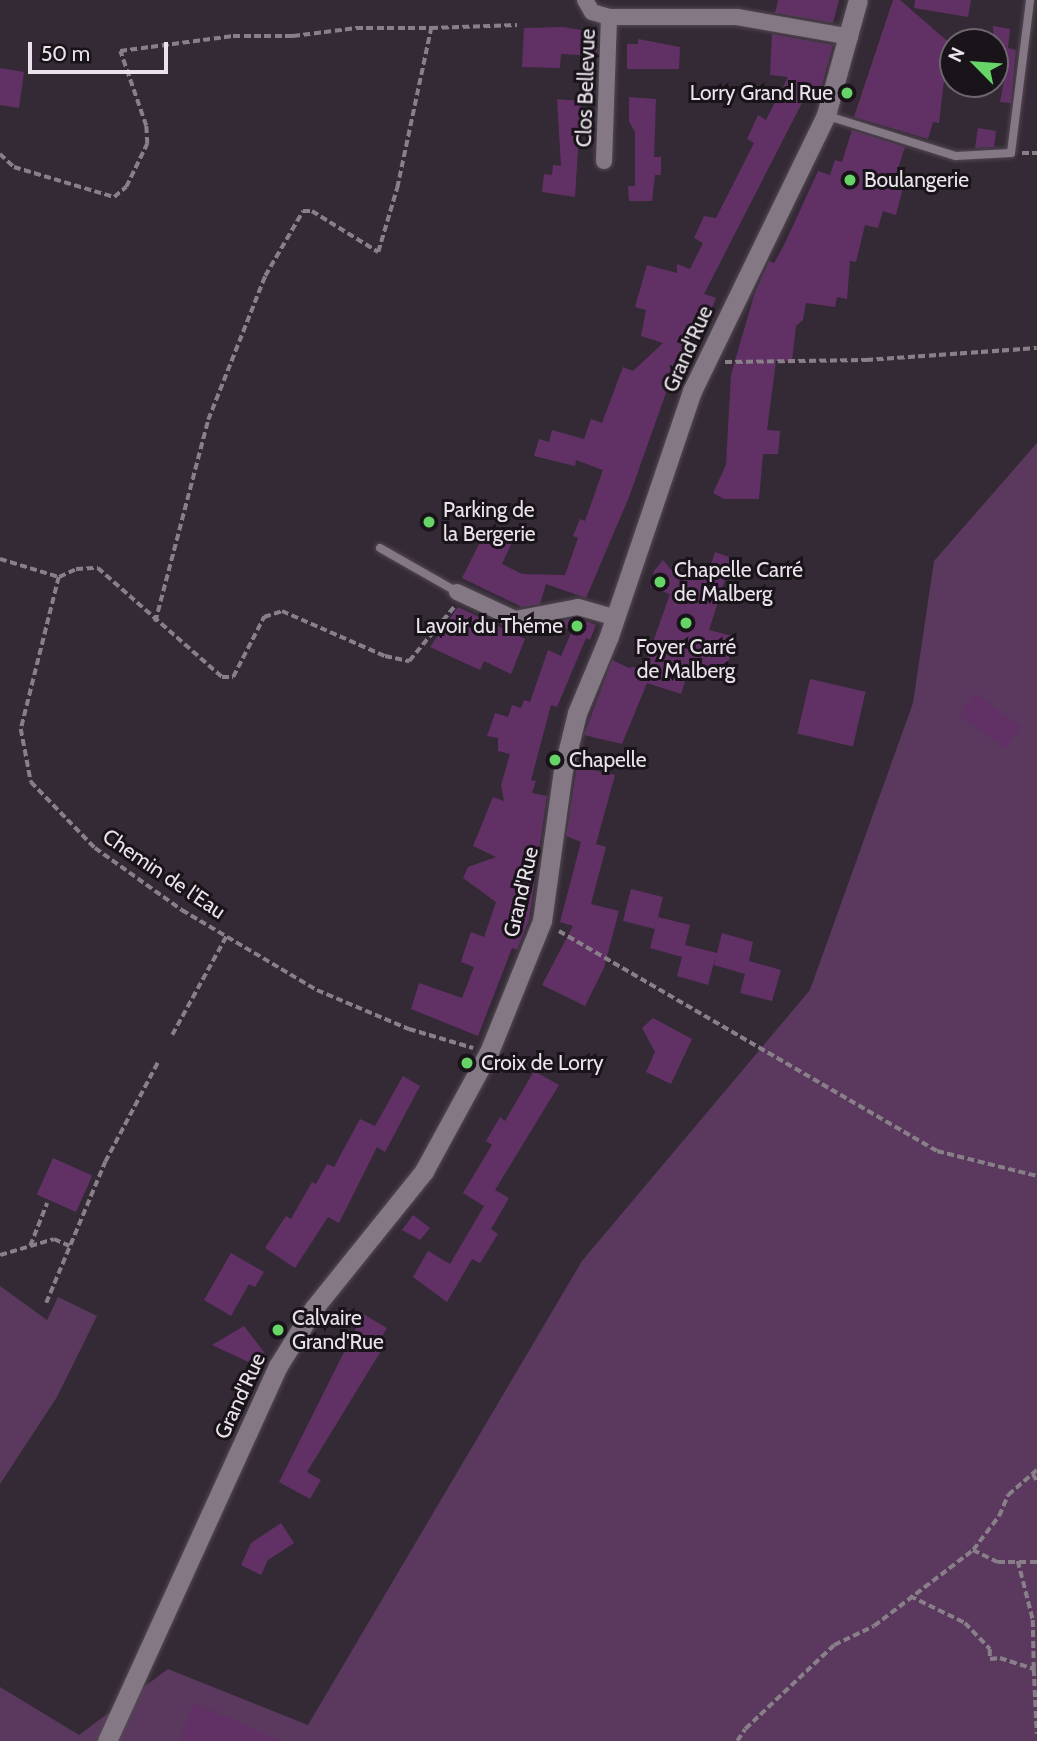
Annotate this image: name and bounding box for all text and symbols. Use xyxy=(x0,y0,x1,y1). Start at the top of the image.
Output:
scale bar xyxy=(32,28,172,72)
street label: Clos Bellevue xyxy=(571,28,601,148)
north arrow xyxy=(939,28,1009,98)
text: 50 m xyxy=(41,41,90,66)
text: N xyxy=(943,44,970,66)
place label: Lorry Grand Rue xyxy=(690,80,833,106)
marker: Lorry Grand Rue xyxy=(839,85,855,101)
place label: Boulangerie xyxy=(864,167,969,193)
marker: Boulangerie xyxy=(842,172,858,188)
street label: Grand'Rue xyxy=(658,302,718,396)
place label: Parking de la Bergerie xyxy=(443,497,536,547)
marker: Parking de la Bergerie xyxy=(421,514,437,530)
place label: Chapelle Carré de Malberg xyxy=(674,557,803,607)
marker: Chapelle Carré de Malberg xyxy=(652,574,668,590)
place label: Lavoir du Théme xyxy=(416,613,563,639)
marker: Foyer Carré de Malberg xyxy=(678,615,694,631)
marker: Lavoir du Théme xyxy=(569,618,585,634)
place label: Foyer Carré de Malberg xyxy=(636,634,736,684)
place label: Chapelle xyxy=(569,747,646,773)
marker: Chapelle xyxy=(547,752,563,768)
street label: Chemin de l'Eau xyxy=(98,824,230,924)
street label: Grand'Rue xyxy=(498,844,544,940)
place label: Croix de Lorry xyxy=(481,1050,604,1076)
marker: Croix de Lorry xyxy=(459,1055,475,1071)
place label: Calvaire Grand'Rue xyxy=(292,1305,384,1355)
marker: Calvaire Grand'Rue xyxy=(270,1322,286,1338)
street label: Grand'Rue xyxy=(209,1349,271,1443)

